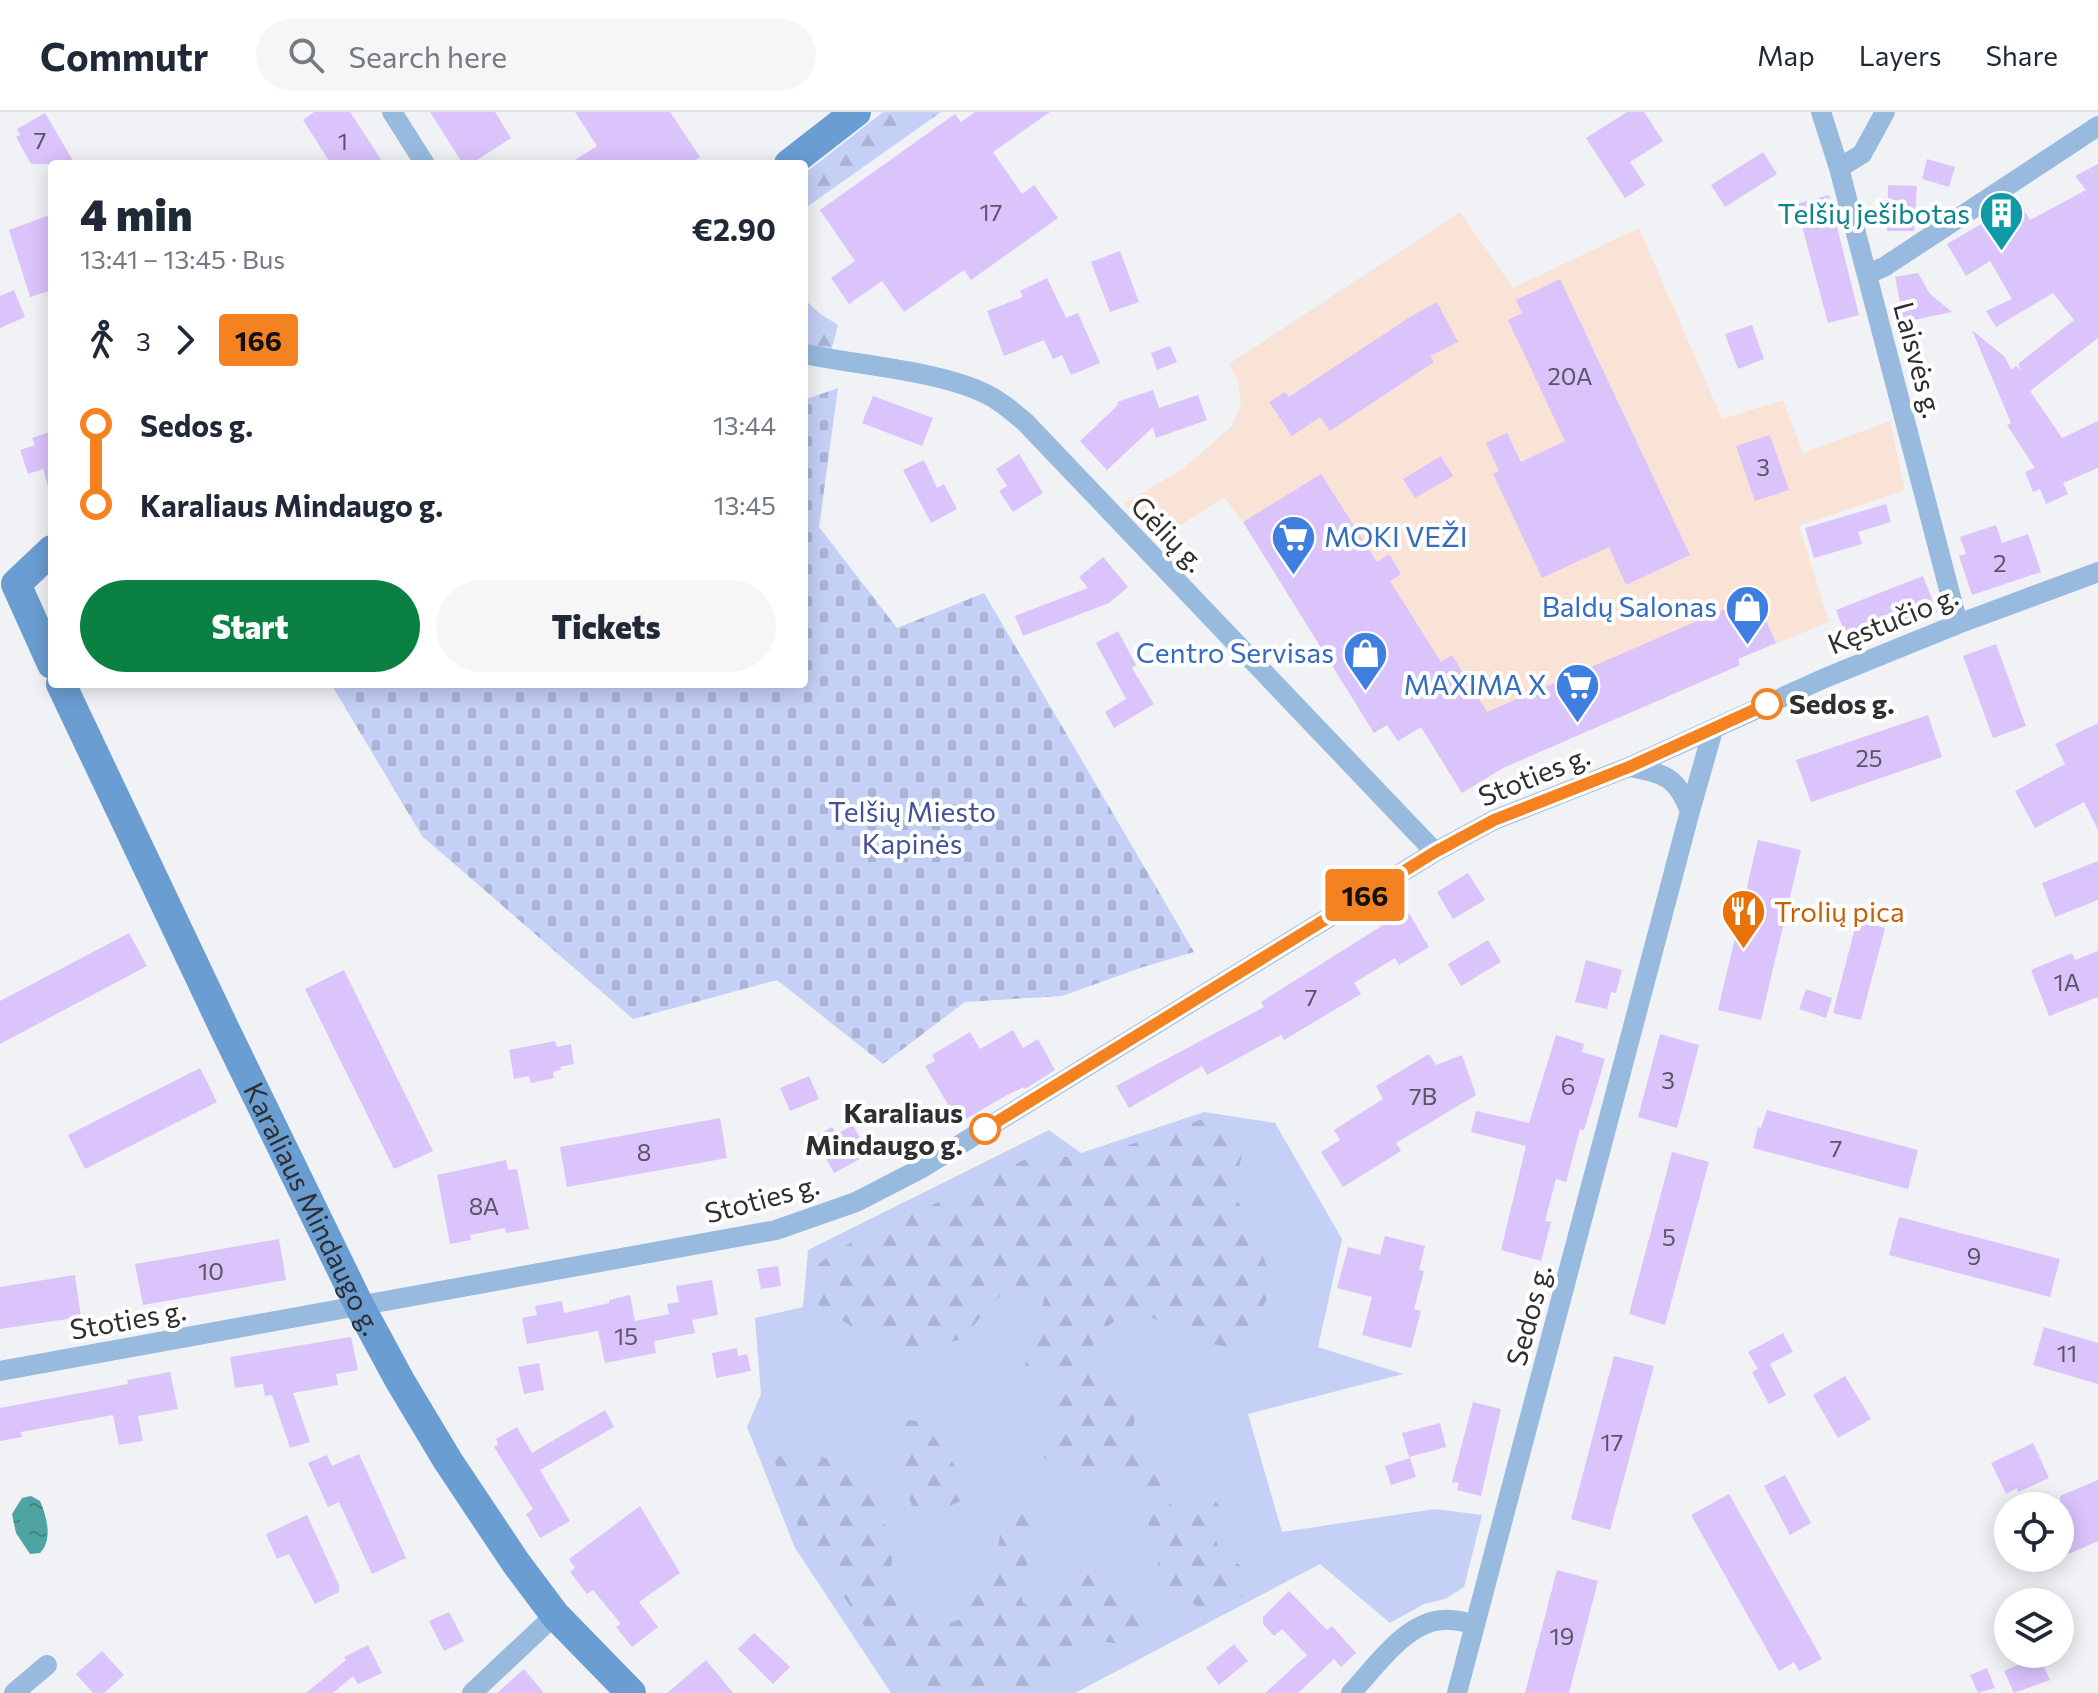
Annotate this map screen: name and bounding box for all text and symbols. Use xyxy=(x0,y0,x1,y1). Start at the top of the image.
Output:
search box xyxy=(256,19,816,91)
text: Commutr xyxy=(40,32,208,79)
icon: search xyxy=(284,33,328,77)
text: Search here xyxy=(348,37,507,74)
text: Map xyxy=(1757,38,1815,72)
text: Layers xyxy=(1859,38,1941,72)
text: Share xyxy=(1985,38,2058,72)
house number: 7 xyxy=(34,125,46,154)
house number: 1 xyxy=(338,126,348,155)
text: 4 min xyxy=(80,186,193,240)
building icon: Telšių ješibotas xyxy=(1977,190,2025,253)
place label: Telšių ješibotas xyxy=(1778,196,1970,230)
house number: 17 xyxy=(980,197,1002,226)
text: €2.90 xyxy=(692,210,776,247)
text: 13:41 – 13:45 · Bus xyxy=(80,243,285,274)
street label: Laisvės g. xyxy=(1887,298,1951,422)
icon: walk xyxy=(80,318,124,362)
icon: forward xyxy=(163,318,207,362)
text: 166 xyxy=(235,323,282,357)
text: 3 xyxy=(136,325,151,356)
house number: 20A xyxy=(1548,361,1592,390)
text: Sedos g. xyxy=(140,406,253,443)
text: 13:44 xyxy=(713,409,776,440)
house number: 3 xyxy=(1756,452,1770,481)
text: Karaliaus Mindaugo g. xyxy=(140,486,443,523)
street label: Gėlių g. xyxy=(1124,488,1213,578)
text: 13:45 xyxy=(713,489,776,520)
supermarket icon: MOKI VEŽI xyxy=(1269,513,1317,576)
place label: MOKI VEŽI xyxy=(1324,519,1468,553)
house number: 2 xyxy=(1993,548,2007,577)
street label: Kęstučio g. xyxy=(1823,578,1963,661)
button: Start xyxy=(80,580,420,672)
button: Tickets xyxy=(436,580,776,672)
shop icon: Baldų Salonas xyxy=(1724,583,1772,646)
place label: Baldų Salonas xyxy=(1542,589,1717,623)
shop icon: Centro Servisas xyxy=(1341,629,1389,692)
place label: Centro Servisas xyxy=(1136,635,1334,669)
supermarket icon: MAXIMA X xyxy=(1554,661,1602,724)
place label: MAXIMA X xyxy=(1404,667,1547,701)
place label: Sedos g. xyxy=(1789,686,1895,720)
marker: Sedos g. xyxy=(1752,689,1782,719)
street label: Stoties g. xyxy=(1473,737,1594,813)
house number: 25 xyxy=(1855,743,1883,772)
park label: Telšių Miesto Kapinės xyxy=(828,794,996,860)
line badge: 166 xyxy=(1319,869,1411,921)
text: 166 xyxy=(1341,878,1389,912)
restaurant icon: Trolių pica xyxy=(1719,888,1767,951)
place label: Trolių pica xyxy=(1774,894,1905,928)
house number: 1A xyxy=(2054,967,2080,996)
house number: 7 xyxy=(1305,982,1317,1011)
house number: 3 xyxy=(1661,1065,1675,1094)
house number: 6 xyxy=(1561,1071,1575,1100)
street label: Karaliaus Mindaugo g. xyxy=(237,1077,390,1341)
house number: 7B xyxy=(1409,1081,1437,1110)
place label: Karaliaus Mindaugo g. xyxy=(805,1095,963,1161)
marker: Karaliaus Mindaugo g. xyxy=(970,1114,1000,1144)
house number: 7 xyxy=(1830,1133,1842,1162)
house number: 8 xyxy=(637,1137,651,1166)
street label: Stoties g. xyxy=(701,1166,823,1230)
house number: 8A xyxy=(469,1191,499,1220)
house number: 5 xyxy=(1662,1222,1676,1251)
house number: 9 xyxy=(1967,1241,1981,1270)
house number: 10 xyxy=(198,1256,224,1285)
street label: Sedos g. xyxy=(1498,1260,1558,1369)
street label: Stoties g. xyxy=(67,1292,189,1346)
house number: 15 xyxy=(614,1321,638,1350)
house number: 11 xyxy=(2057,1338,2077,1367)
house number: 17 xyxy=(1601,1427,1623,1456)
map controls xyxy=(1994,1492,2074,1668)
button: locate xyxy=(1994,1492,2074,1572)
button: layers xyxy=(1994,1588,2074,1668)
house number: 19 xyxy=(1550,1621,1574,1650)

